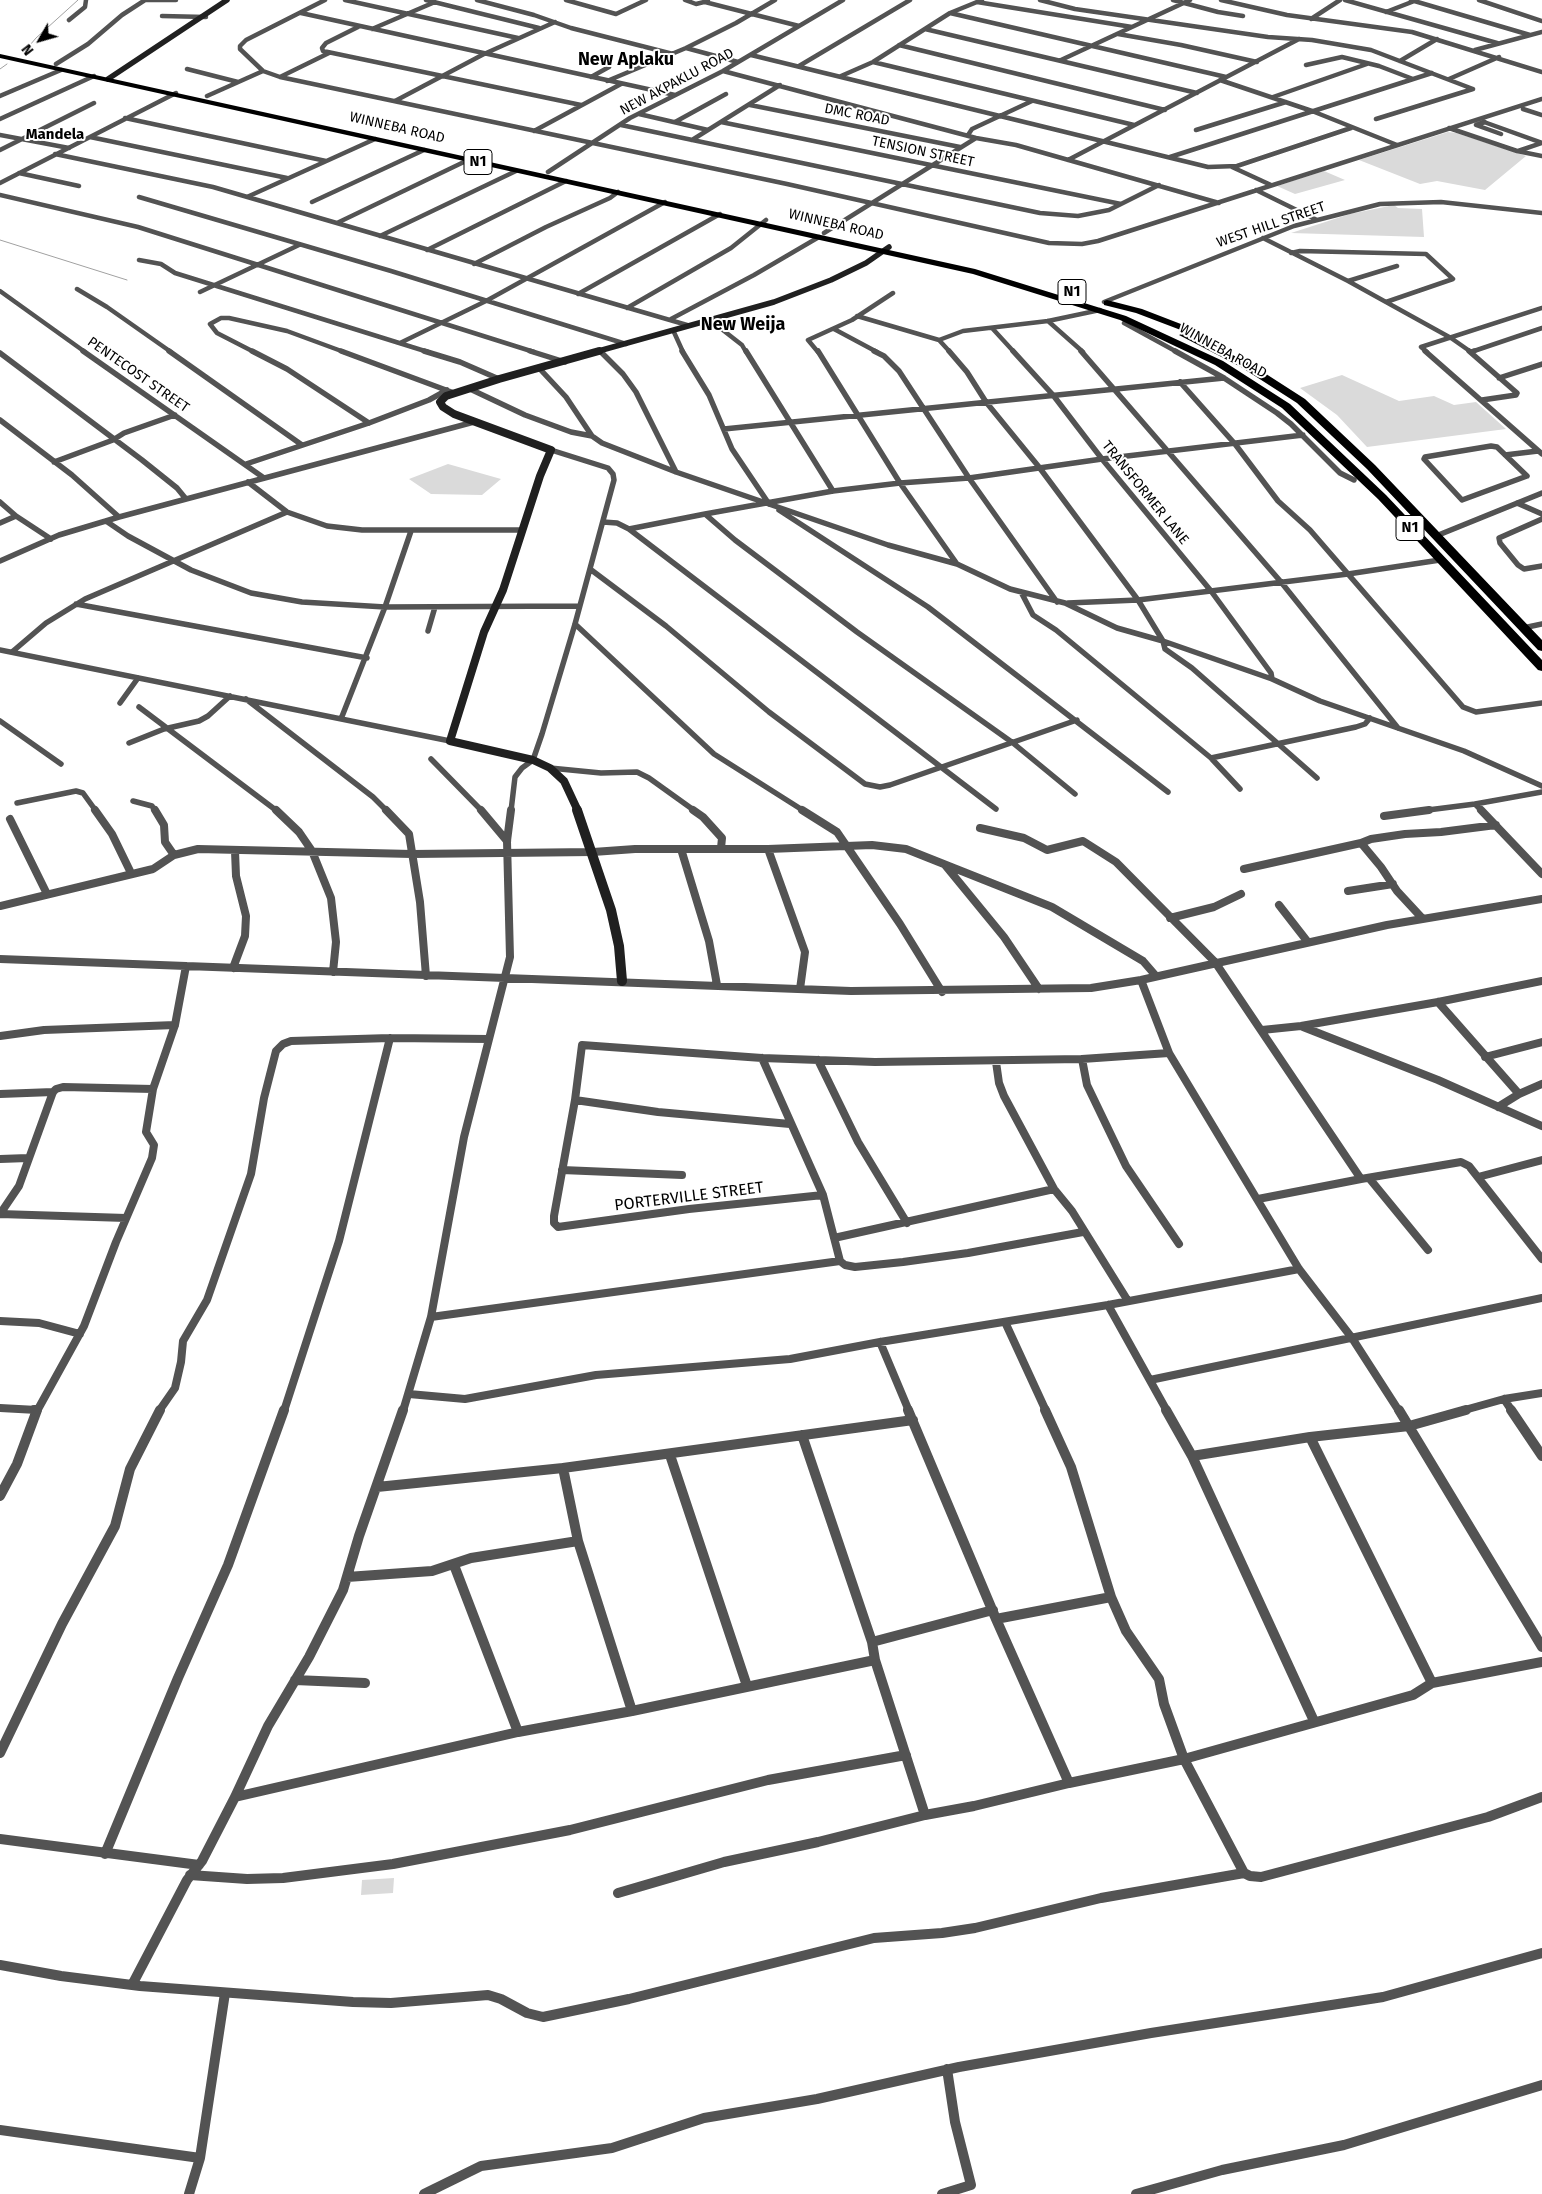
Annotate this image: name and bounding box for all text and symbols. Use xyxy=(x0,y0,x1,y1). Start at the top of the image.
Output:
north arrow xyxy=(15,15,65,65)
text: N xyxy=(18,41,37,58)
street label: NEW AKPAKLU ROAD xyxy=(617,45,737,119)
district label: New Aplaku xyxy=(578,49,674,71)
street label: DMC ROAD xyxy=(823,100,891,130)
street label: WINNEBA ROAD xyxy=(348,109,446,147)
district label: Mandela xyxy=(26,126,84,144)
street label: TENSION STREET xyxy=(870,133,976,171)
road number: N1 xyxy=(464,150,492,174)
street label: WEST HILL STREET xyxy=(1214,199,1328,251)
street label: WINNEBA ROAD xyxy=(787,206,885,244)
road number: N1 xyxy=(1058,280,1086,304)
district label: New Weija xyxy=(701,314,785,336)
street label: WINNEBA ROAD xyxy=(1176,320,1270,382)
street label: PENTECOST STREET xyxy=(84,334,192,416)
street label: TRANSFORMER LANE xyxy=(1098,438,1192,548)
road number: N1 xyxy=(1396,516,1424,540)
street label: PORTERVILLE STREET xyxy=(613,1178,765,1216)

